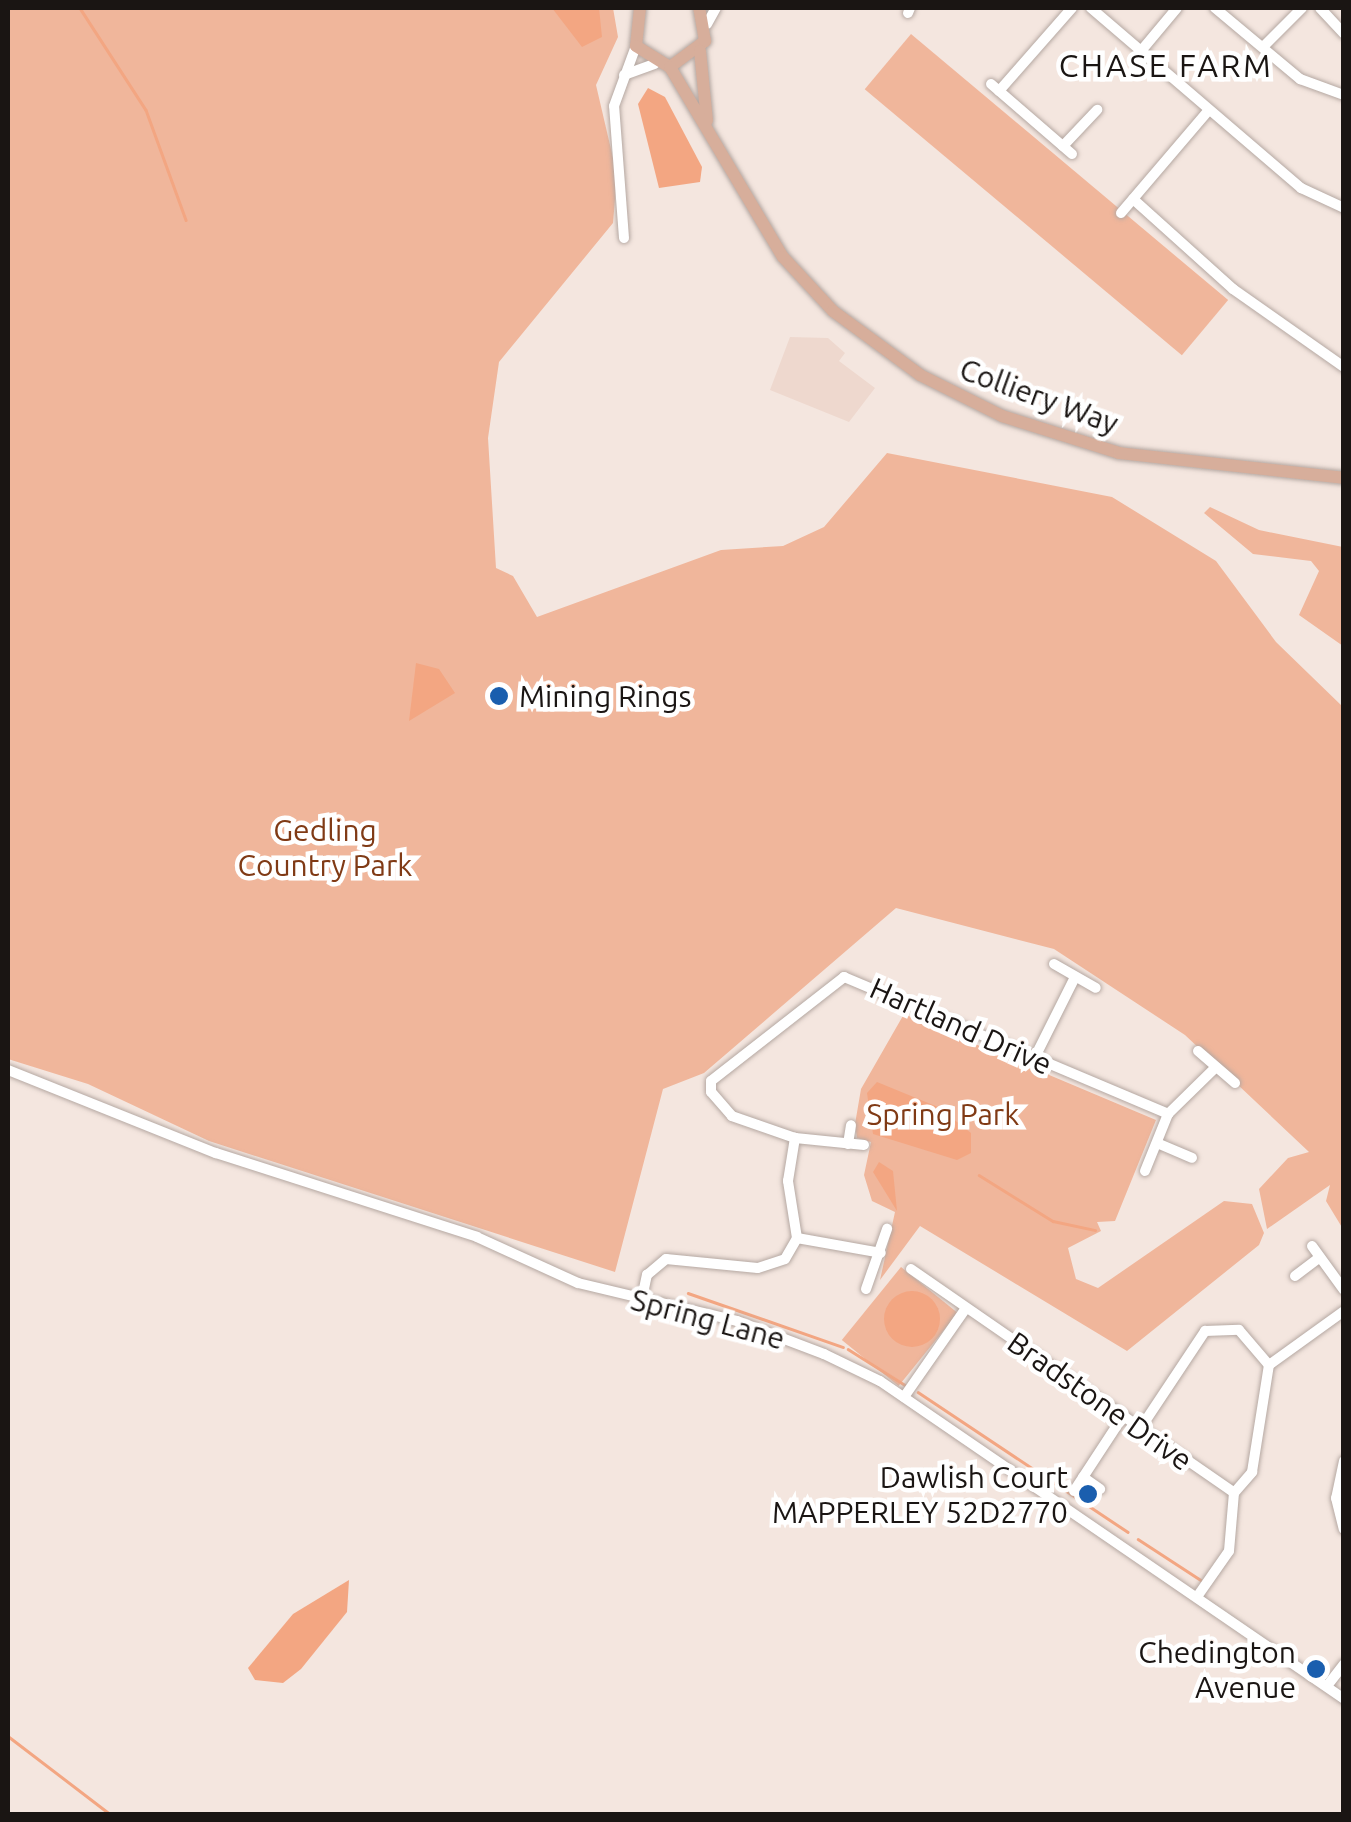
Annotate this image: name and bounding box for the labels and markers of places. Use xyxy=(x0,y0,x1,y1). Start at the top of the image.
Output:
place label: Mining Rings xyxy=(519,678,691,714)
marker: Mining Rings xyxy=(488,685,510,707)
place label: Dawlish Court MAPPERLEY 52D2770 xyxy=(772,1459,1068,1530)
marker: Dawlish Court MAPPERLEY 52D2770 xyxy=(1077,1483,1099,1505)
place label: Chedington Avenue xyxy=(1138,1634,1296,1704)
marker: Chedington Avenue xyxy=(1305,1658,1327,1680)

